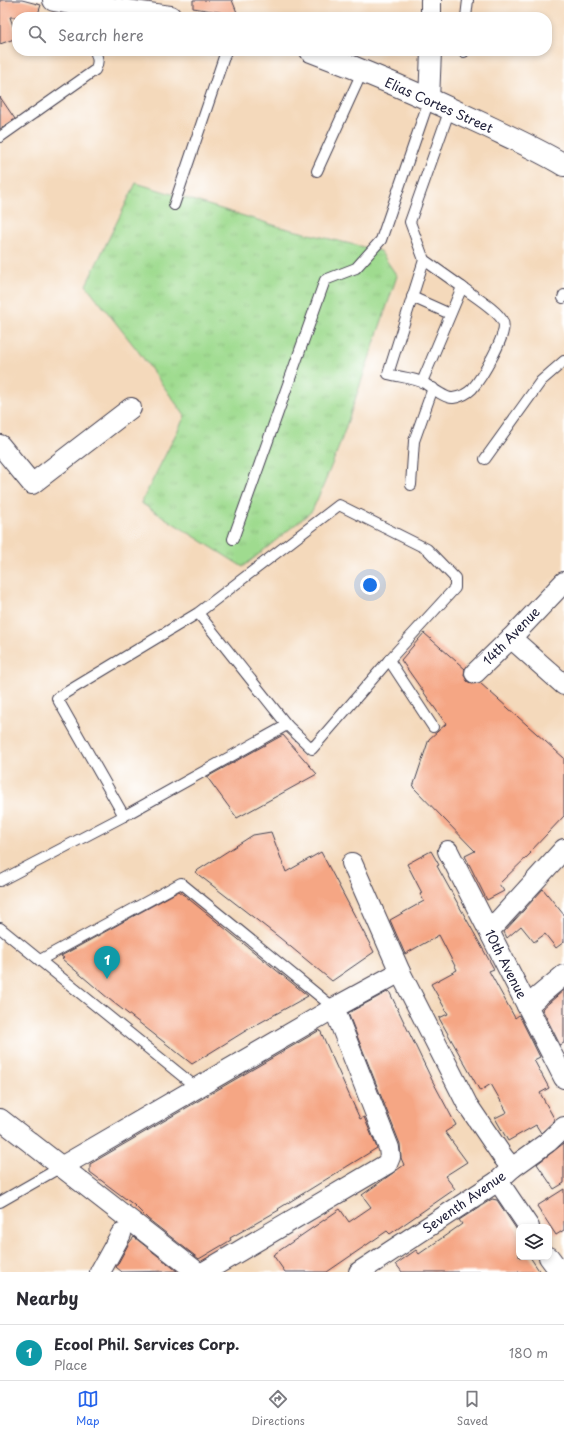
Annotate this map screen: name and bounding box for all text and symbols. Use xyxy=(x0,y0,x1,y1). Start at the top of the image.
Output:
search box xyxy=(12,12,552,56)
icon: search xyxy=(26,23,48,45)
text: Search here xyxy=(58,23,144,46)
street label: Elias Cortes Street xyxy=(382,72,496,137)
your location xyxy=(360,575,380,595)
street label: 14th Avenue xyxy=(478,602,543,669)
street label: 10th Avenue xyxy=(481,926,532,1002)
pin: 1 xyxy=(94,946,120,979)
street label: Seventh Avenue xyxy=(418,1166,509,1237)
map controls xyxy=(516,1224,552,1260)
button: layers xyxy=(516,1224,552,1260)
text: Nearby xyxy=(16,1285,78,1311)
text: Ecool Phil. Services Corp. xyxy=(54,1332,239,1355)
text: 1 xyxy=(26,1343,32,1362)
text: 180 m xyxy=(509,1343,548,1362)
text: Place xyxy=(54,1355,87,1374)
tab: Map xyxy=(76,1388,99,1429)
tab: Directions xyxy=(251,1388,305,1429)
tab: Saved xyxy=(457,1388,488,1429)

